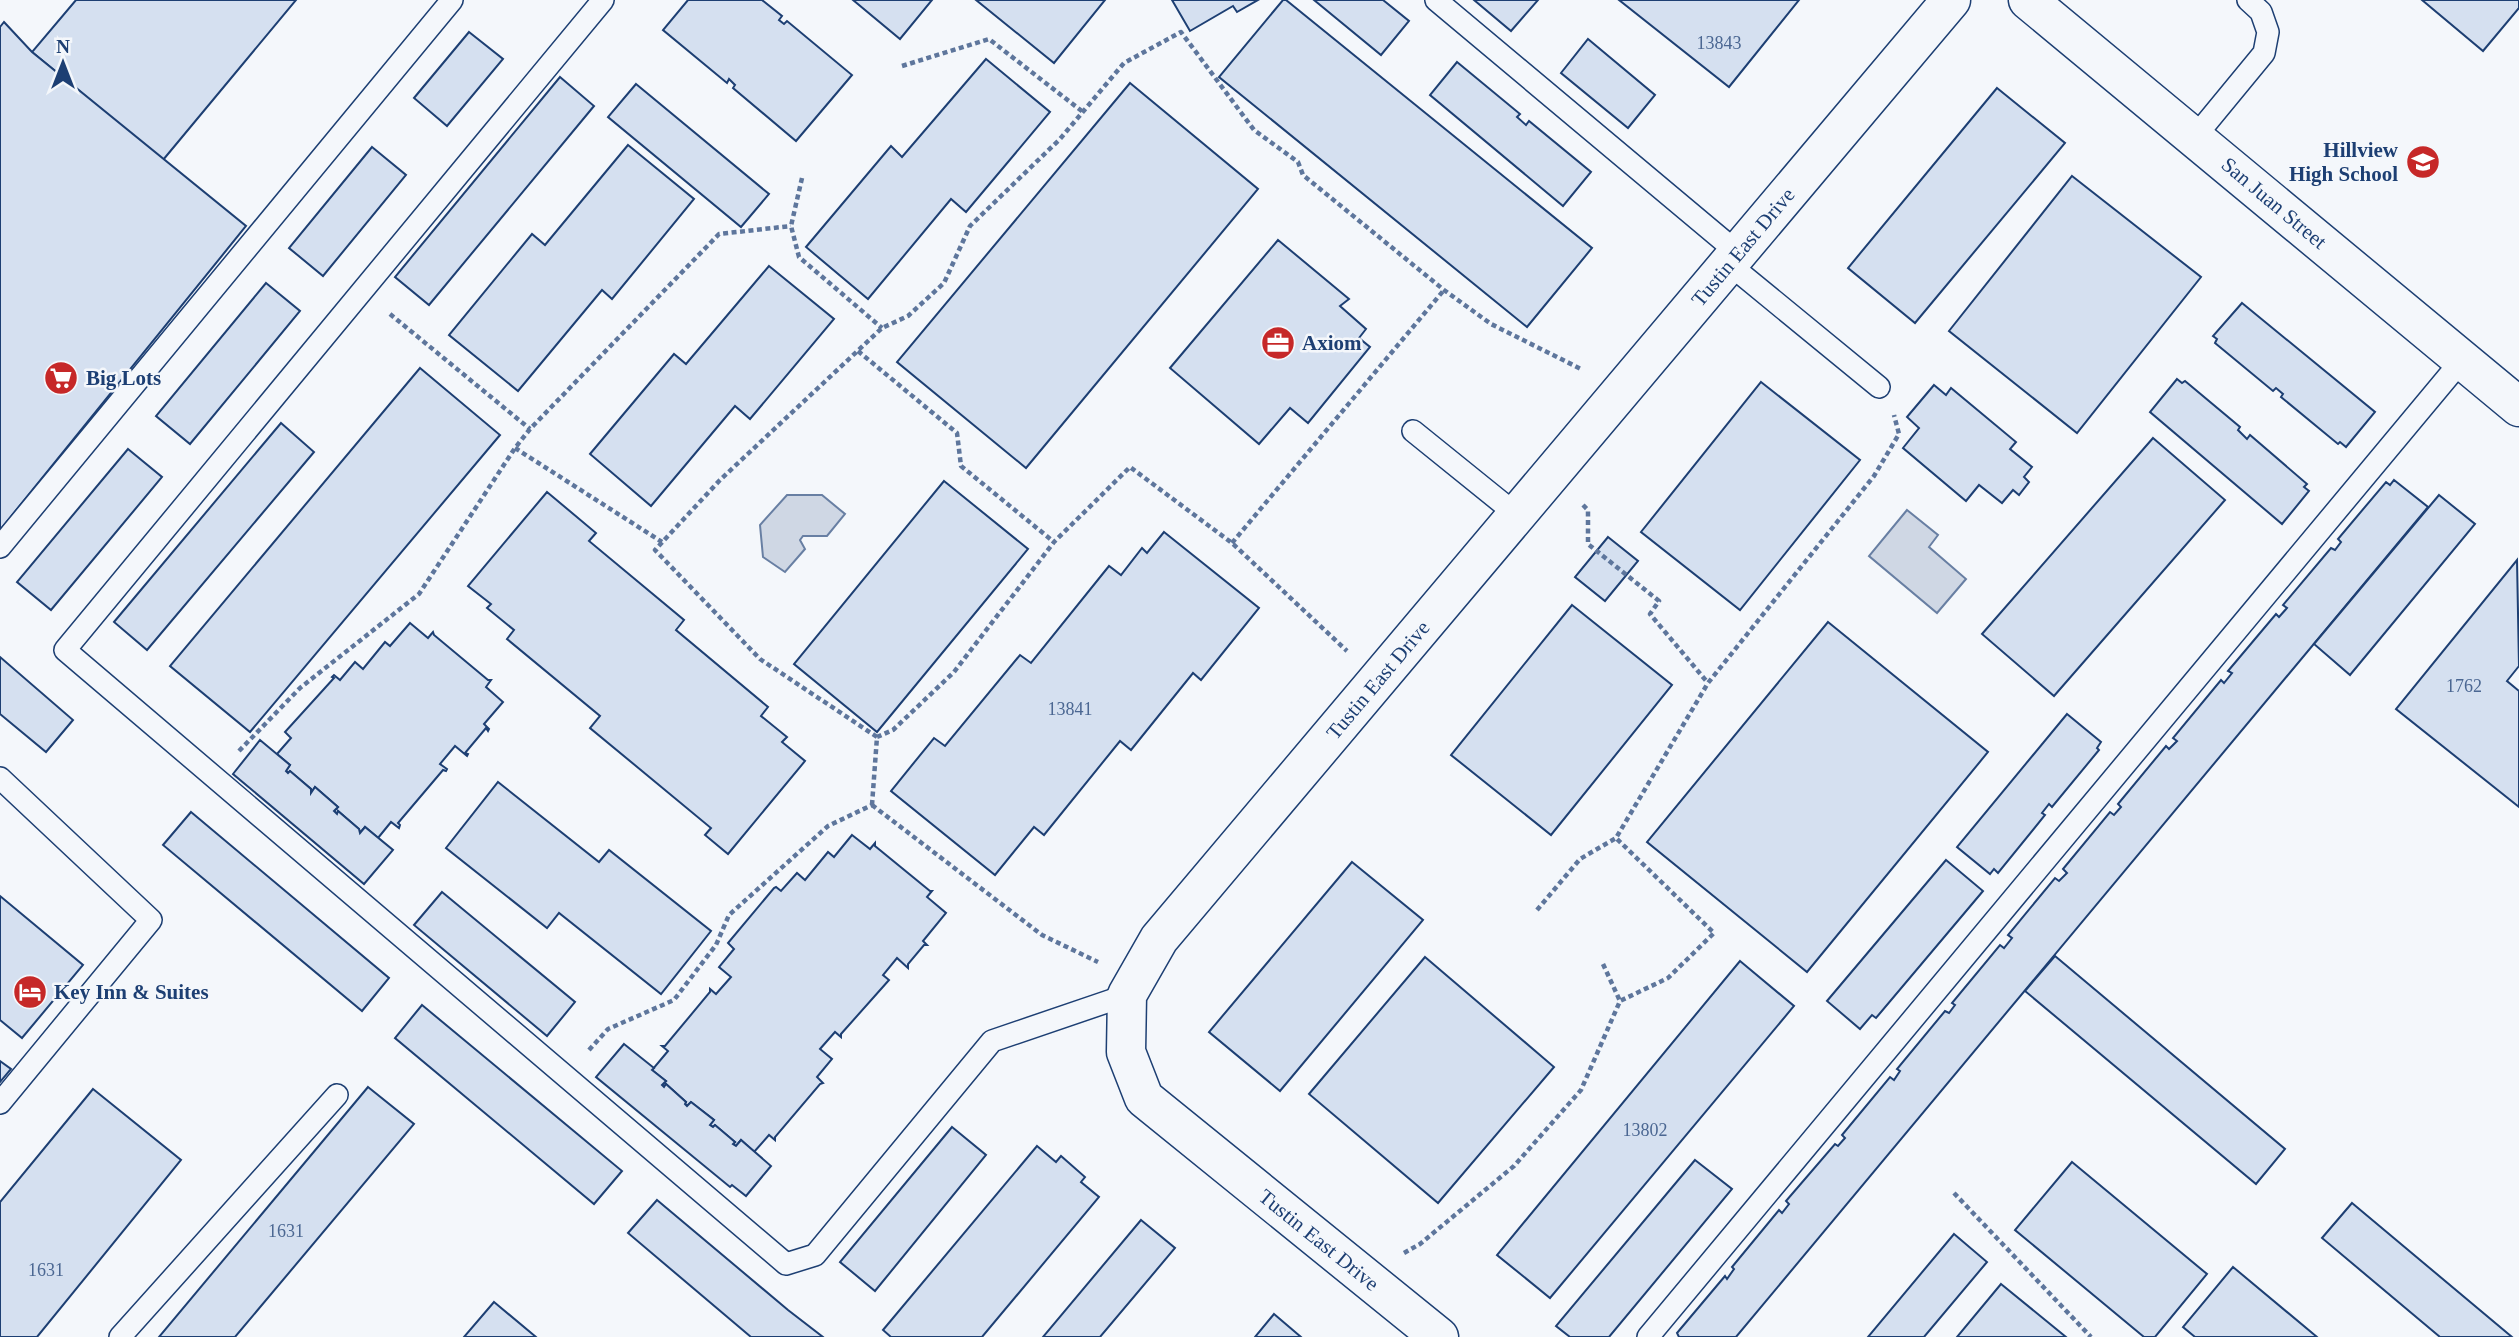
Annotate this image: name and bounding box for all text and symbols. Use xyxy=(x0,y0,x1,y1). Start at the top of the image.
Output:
north arrow xyxy=(28,28,98,98)
house number: 13843 xyxy=(1697,33,1742,53)
text: N xyxy=(56,36,70,57)
place label: Hillview High School xyxy=(2289,138,2399,186)
school or university icon: Hillview High School xyxy=(2404,143,2442,181)
street label: San Juan Street xyxy=(2217,152,2331,254)
street label: Tustin East Drive xyxy=(1686,183,1800,311)
office icon: Axiom xyxy=(1259,324,1297,362)
place label: Axiom xyxy=(1302,331,1362,355)
supermarket icon: Big Lots xyxy=(42,359,80,397)
place label: Big Lots xyxy=(86,366,161,390)
street label: Tustin East Drive xyxy=(1321,616,1435,744)
house number: 1762 xyxy=(2446,676,2482,696)
house number: 13841 xyxy=(1048,699,1093,719)
hotel icon: Key Inn & Suites xyxy=(11,973,49,1011)
place label: Key Inn & Suites xyxy=(54,980,209,1004)
house number: 13802 xyxy=(1623,1120,1668,1140)
street label: Tustin East Drive xyxy=(1254,1184,1384,1296)
house number: 1631 xyxy=(268,1221,304,1241)
house number: 1631 xyxy=(28,1260,64,1280)

